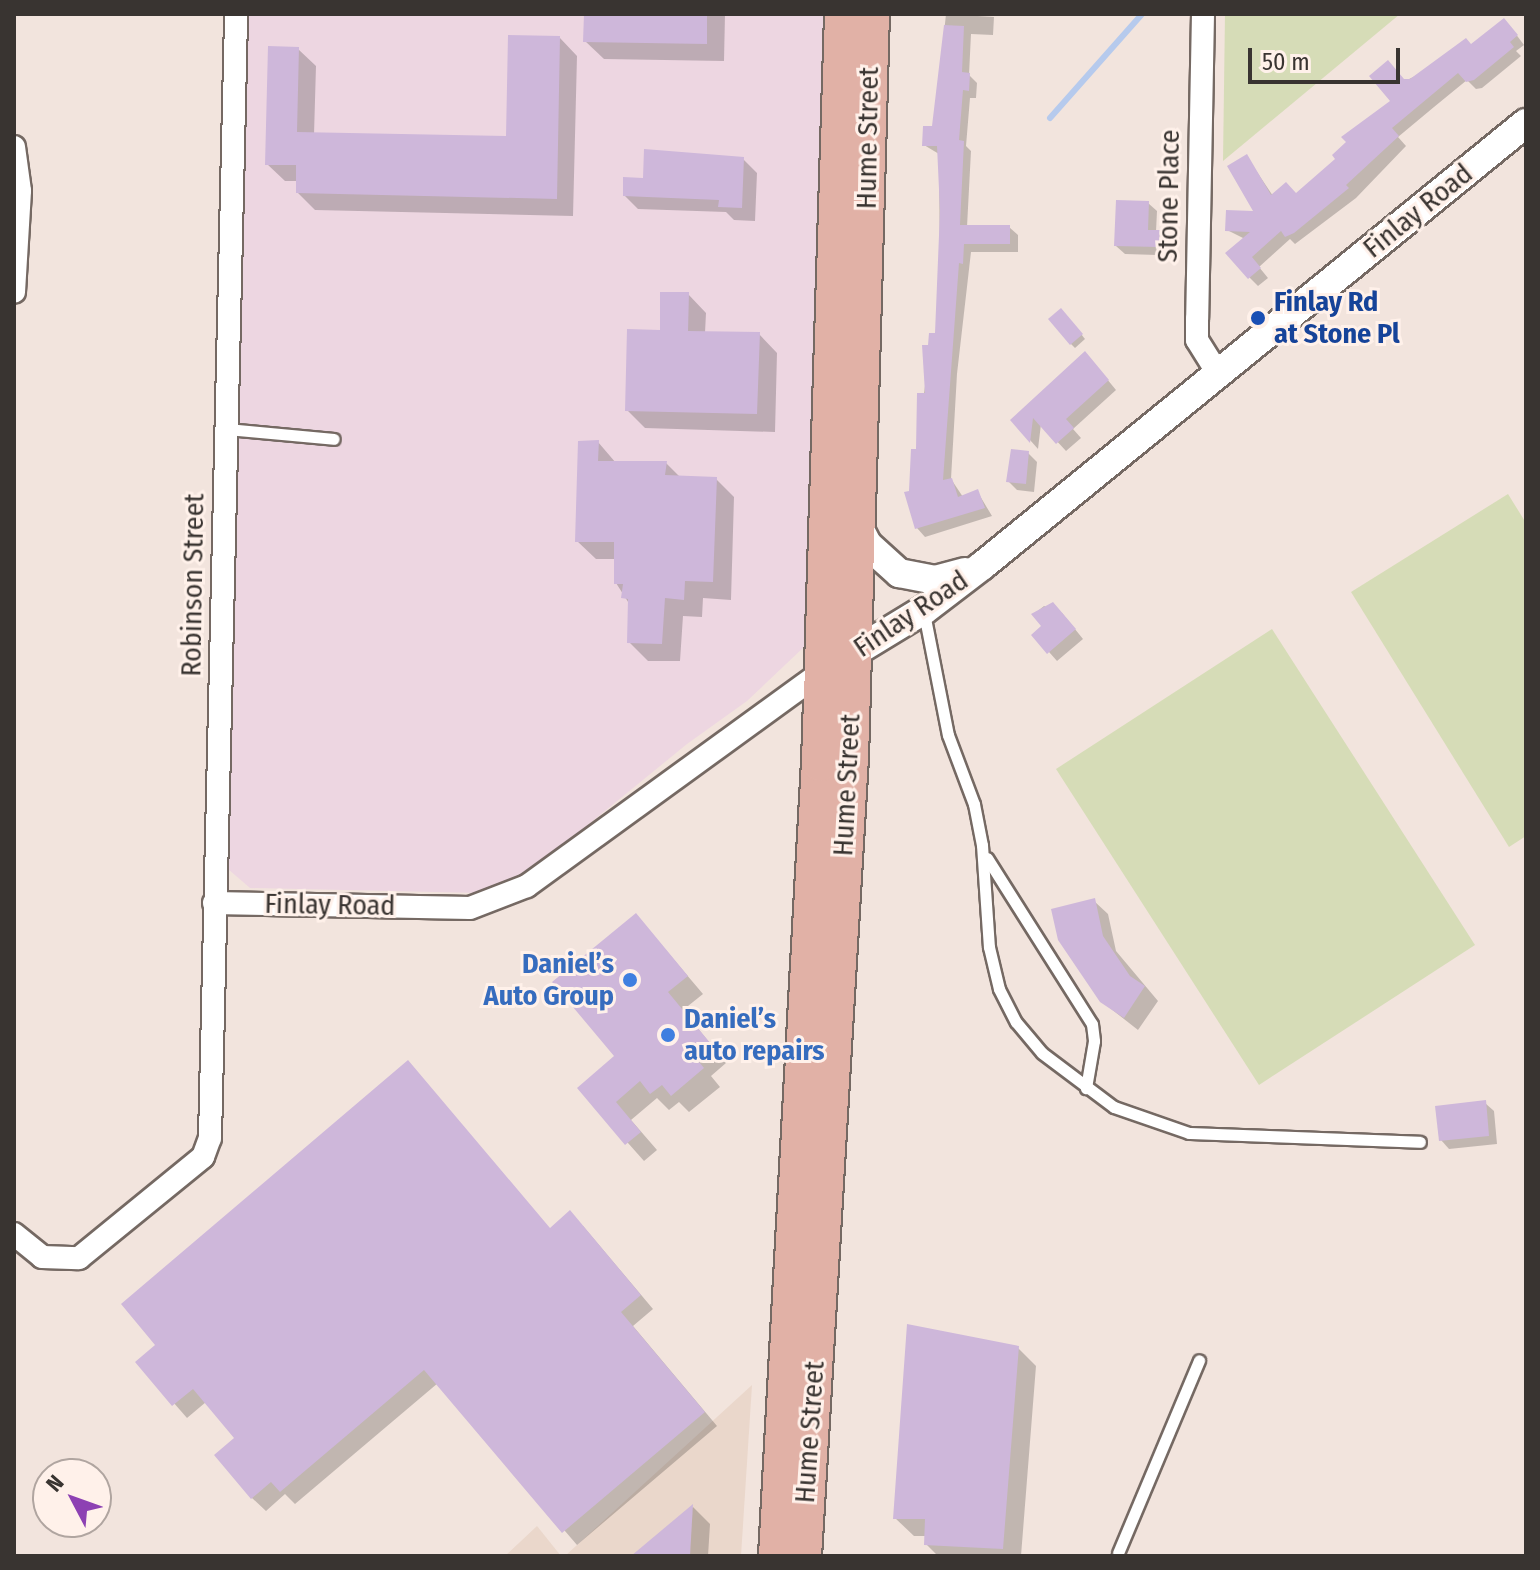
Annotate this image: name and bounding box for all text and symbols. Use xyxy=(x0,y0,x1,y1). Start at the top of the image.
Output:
scale bar xyxy=(1252,32,1404,82)
text: 50 m xyxy=(1262,48,1310,76)
street label: Hume Street xyxy=(850,67,886,209)
street label: Stone Place xyxy=(1151,129,1187,263)
street label: Finlay Road xyxy=(1357,157,1479,265)
place label: Finlay Rd at Stone Pl xyxy=(1274,285,1400,351)
marker: Finlay Rd at Stone Pl xyxy=(1249,309,1267,327)
street label: Robinson Street xyxy=(175,493,211,677)
street label: Finlay Road xyxy=(847,563,975,665)
street label: Hume Street xyxy=(826,713,868,857)
street label: Finlay Road xyxy=(264,887,396,923)
place label: Daniel’s Auto Group xyxy=(483,947,614,1013)
marker: Daniel’s Auto Group xyxy=(621,971,639,989)
place label: Daniel’s auto repairs xyxy=(684,1002,825,1068)
marker: Daniel’s auto repairs xyxy=(659,1026,677,1044)
street label: Hume Street xyxy=(788,1360,832,1504)
north arrow xyxy=(32,1458,112,1538)
text: N xyxy=(41,1469,70,1497)

